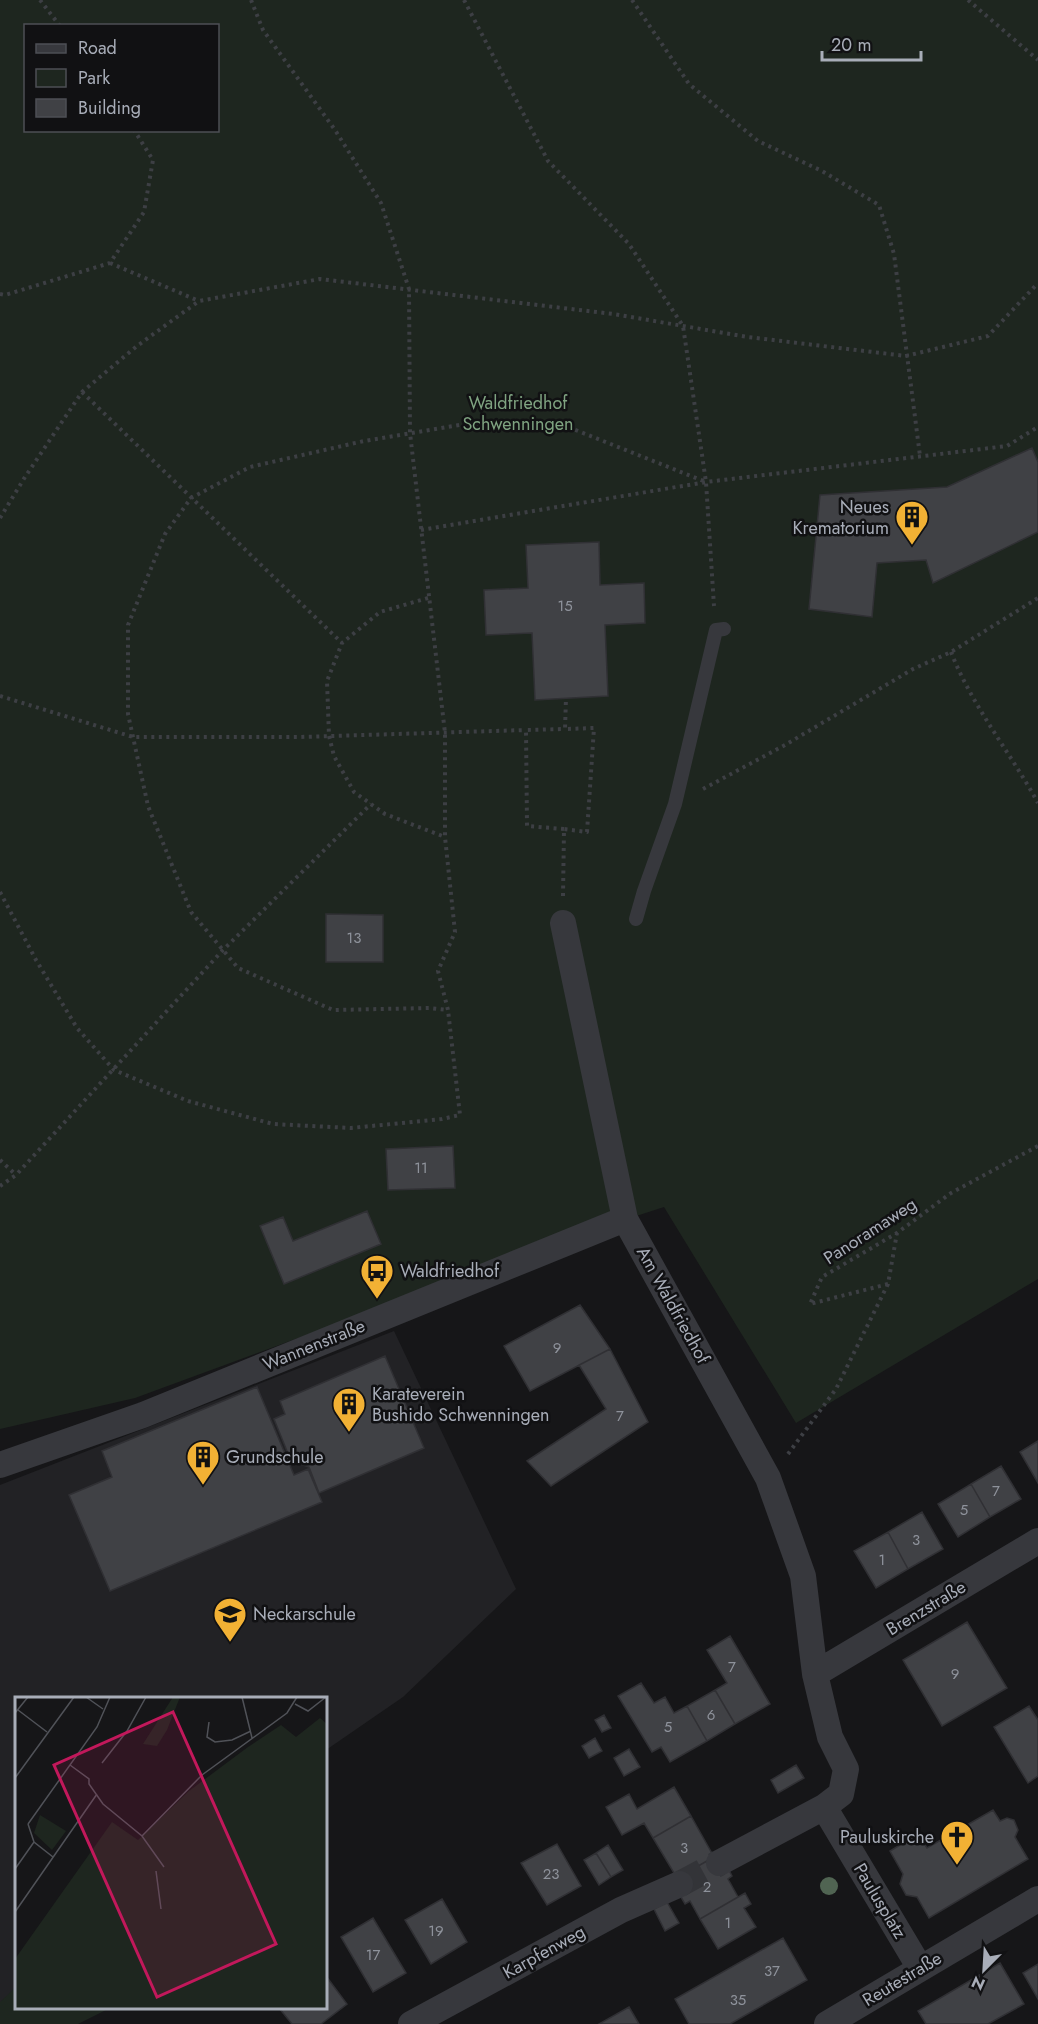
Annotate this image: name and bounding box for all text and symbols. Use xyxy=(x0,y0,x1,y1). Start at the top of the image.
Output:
legend xyxy=(24,24,219,132)
scale bar xyxy=(822,24,921,62)
text: 20 m xyxy=(831,32,871,58)
text: Road xyxy=(78,35,117,61)
text: Park xyxy=(78,65,110,91)
text: Building xyxy=(78,95,141,121)
park label: Waldfriedhof Schwenningen xyxy=(462,390,574,437)
place label: Neues Krematorium xyxy=(792,494,889,541)
building icon: Neues Krematorium xyxy=(894,499,930,546)
house number: 15 xyxy=(557,595,573,617)
house number: 13 xyxy=(347,927,361,949)
house number: 11 xyxy=(414,1157,428,1179)
street label: Panoramaweg xyxy=(818,1191,922,1271)
street label: Am Waldfriedhof xyxy=(630,1242,716,1369)
bus stop icon: Waldfriedhof xyxy=(359,1253,395,1300)
place label: Waldfriedhof xyxy=(400,1258,500,1284)
street label: Wannenstraße xyxy=(259,1313,369,1377)
house number: 9 xyxy=(553,1337,561,1359)
place label: Karateverein Bushido Schwenningen xyxy=(372,1381,549,1428)
building icon: Karateverein Bushido Schwenningen xyxy=(331,1386,367,1433)
house number: 7 xyxy=(616,1405,624,1427)
building icon: Grundschule xyxy=(185,1439,221,1486)
place label: Grundschule xyxy=(226,1444,323,1470)
house number: 7 xyxy=(992,1480,1000,1502)
house number: 5 xyxy=(960,1499,968,1521)
house number: 3 xyxy=(912,1529,920,1551)
house number: 1 xyxy=(879,1549,885,1571)
street label: Brenzstraße xyxy=(881,1574,971,1642)
school or university icon: Neckarschule xyxy=(212,1596,248,1643)
place label: Neckarschule xyxy=(253,1601,356,1627)
house number: 7 xyxy=(728,1656,736,1678)
house number: 9 xyxy=(951,1663,959,1685)
inset map xyxy=(15,1697,327,2009)
house number: 6 xyxy=(707,1704,715,1726)
house number: 5 xyxy=(664,1716,672,1738)
church icon: Pauluskirche xyxy=(939,1819,975,1866)
place label: Pauluskirche xyxy=(840,1824,934,1850)
house number: 3 xyxy=(680,1837,688,1859)
street label: Paulusplatz xyxy=(847,1858,913,1944)
house number: 23 xyxy=(543,1863,559,1885)
house number: 2 xyxy=(703,1876,711,1898)
house number: 1 xyxy=(725,1912,731,1934)
street label: Karpfenweg xyxy=(498,1919,590,1985)
house number: 19 xyxy=(428,1920,444,1942)
north arrow xyxy=(954,1940,1014,2000)
house number: 17 xyxy=(366,1944,380,1966)
street label: Reutestraße xyxy=(857,1945,947,2013)
house number: 37 xyxy=(764,1960,780,1982)
text: N xyxy=(968,1970,989,1996)
house number: 35 xyxy=(730,1989,746,2011)

